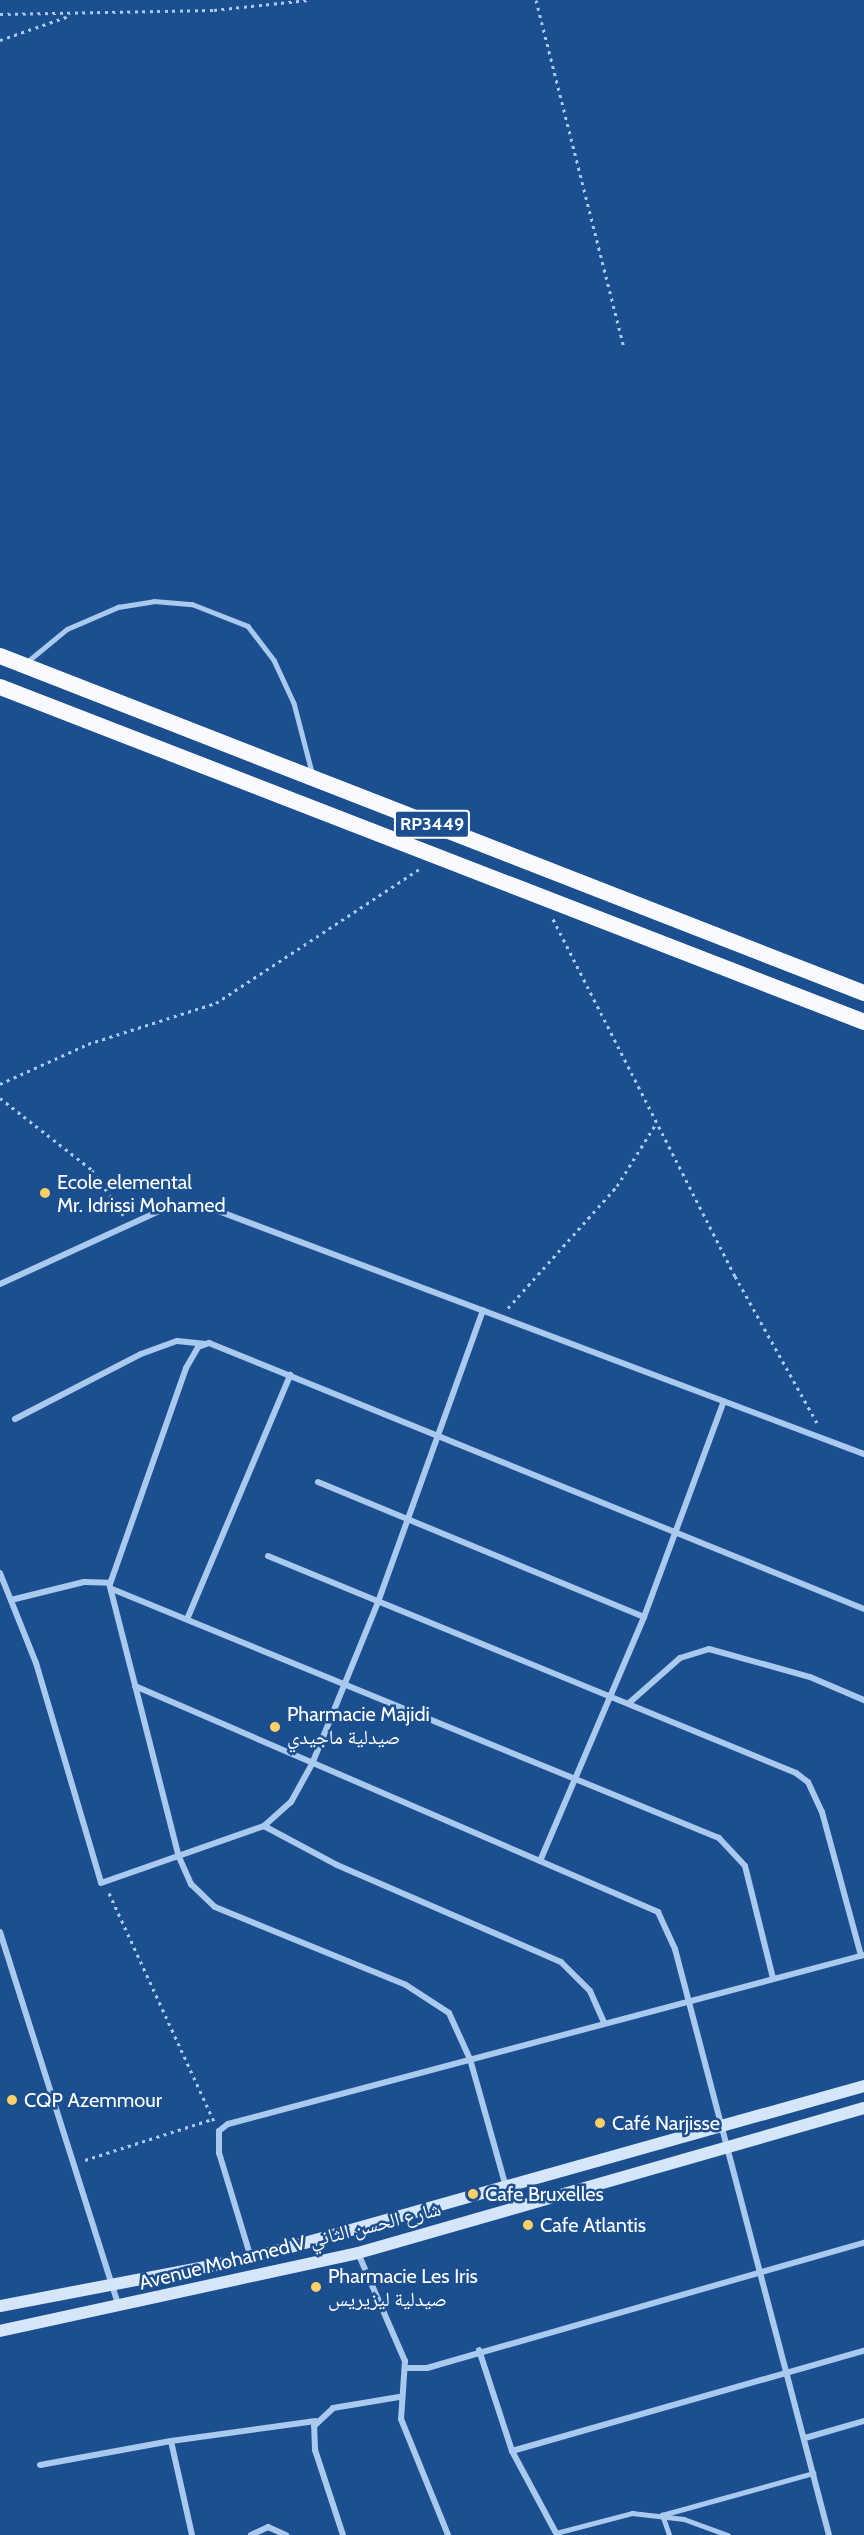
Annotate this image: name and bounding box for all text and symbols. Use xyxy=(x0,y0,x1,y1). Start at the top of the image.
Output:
road number: RP3449 xyxy=(393,809,471,839)
place label: Ecole elemental Mr. Idrissi Mohamed xyxy=(57,1170,226,1217)
marker: Ecole elemental Mr. Idrissi Mohamed xyxy=(38,1186,52,1200)
place label: Pharmacie Majidi صيدلية ماجيدي xyxy=(287,1703,430,1750)
marker: Pharmacie Majidi صيدلية ماجيدي xyxy=(268,1720,282,1734)
place label: CQP Azemmour xyxy=(24,2088,162,2112)
marker: CQP Azemmour xyxy=(5,2093,19,2107)
place label: Café Narjisse xyxy=(612,2111,720,2135)
marker: Café Narjisse xyxy=(593,2116,607,2130)
place label: Cafe Bruxelles xyxy=(485,2182,604,2206)
marker: Cafe Bruxelles xyxy=(466,2187,480,2201)
street label: Avenue Mohamed V شارع الحسن الثاني xyxy=(137,2197,443,2295)
place label: Cafe Atlantis xyxy=(540,2213,646,2237)
marker: Cafe Atlantis xyxy=(521,2218,535,2232)
place label: Pharmacie Les Iris صيدلية ليزيريس xyxy=(328,2264,478,2311)
marker: Pharmacie Les Iris صيدلية ليزيريس xyxy=(309,2280,323,2294)

